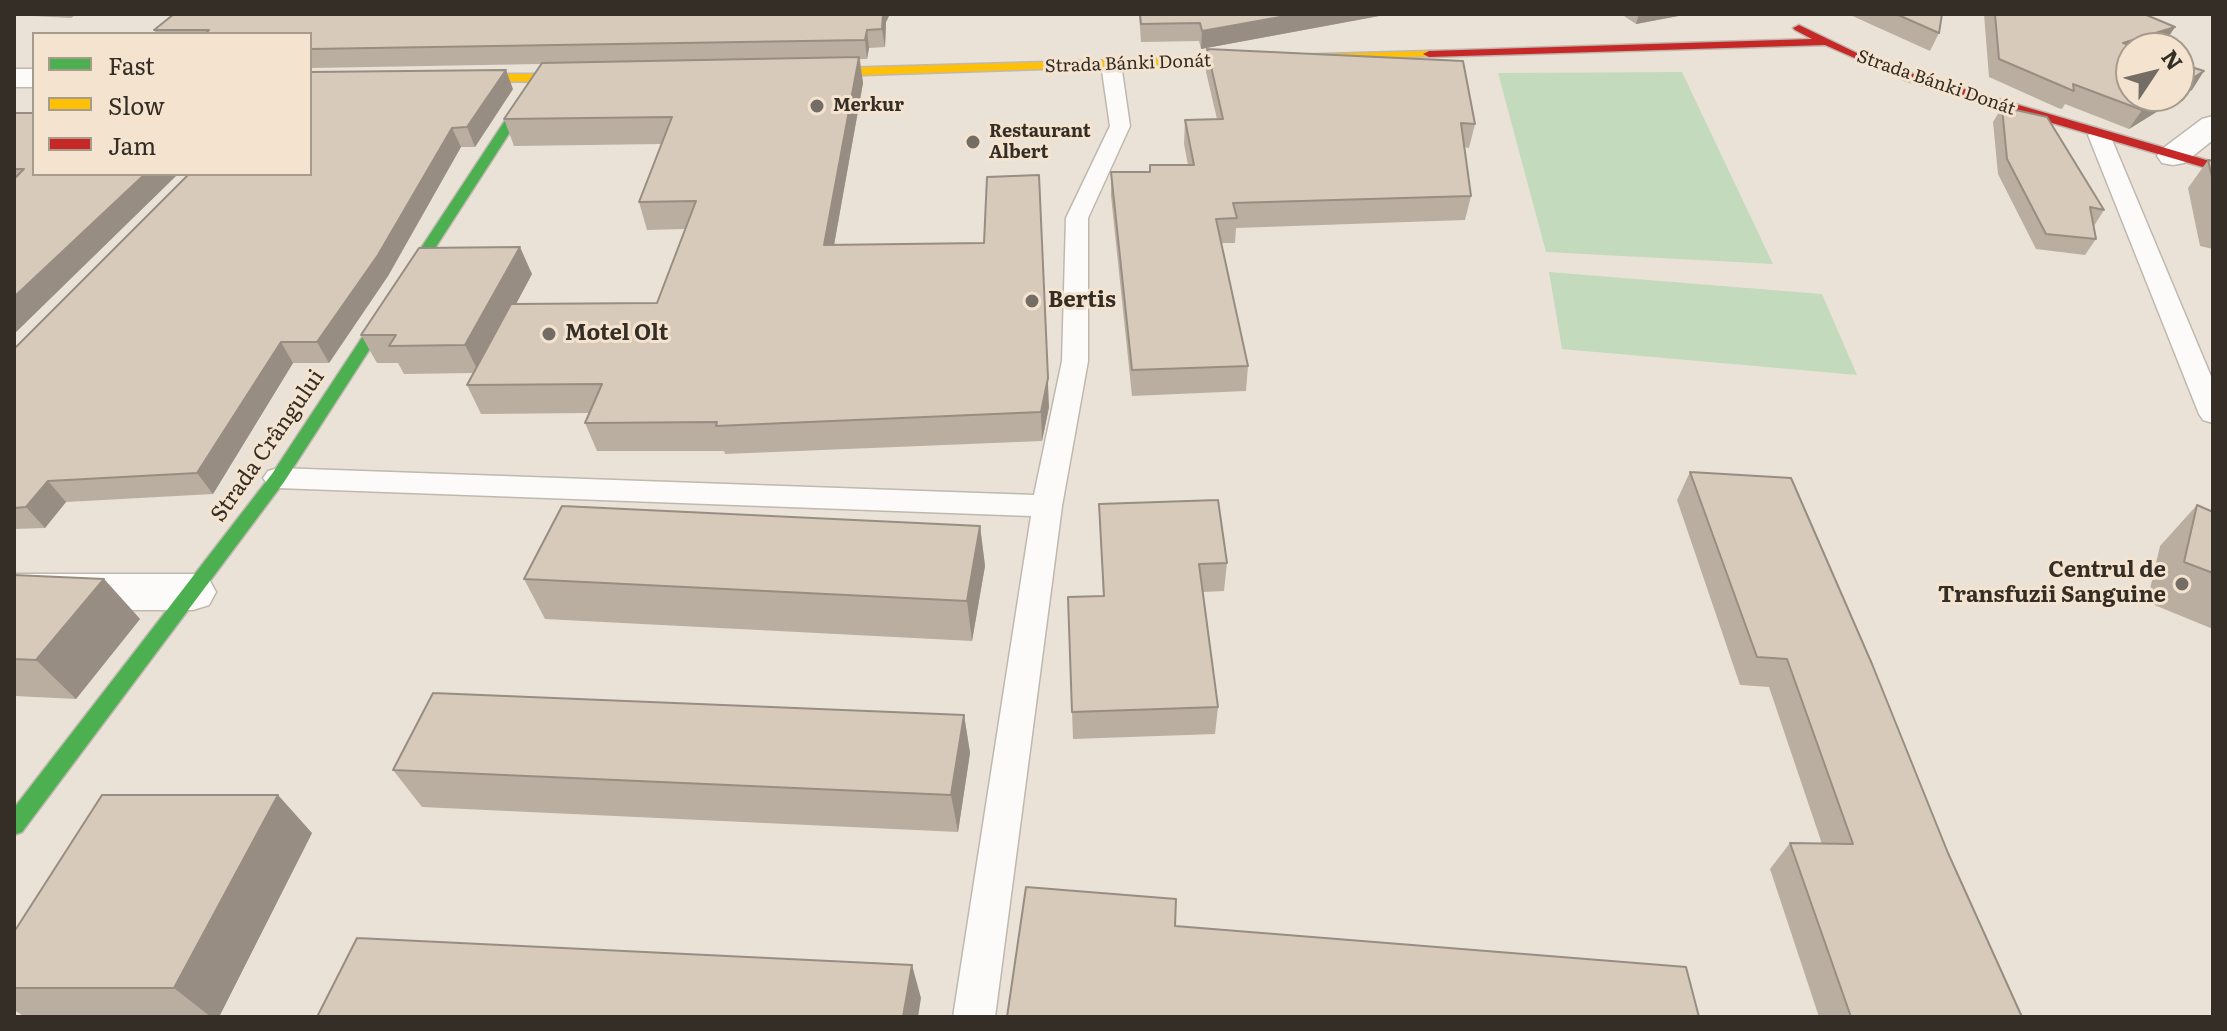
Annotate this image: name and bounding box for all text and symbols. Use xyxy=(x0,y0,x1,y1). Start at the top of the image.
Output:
legend xyxy=(32,32,312,176)
north arrow xyxy=(2115,32,2195,112)
text: N xyxy=(2155,42,2192,76)
street label: Strada Bánki Donát xyxy=(1854,46,2018,120)
text: Fast xyxy=(108,47,155,82)
street label: Strada Bánki Donát xyxy=(1045,50,1211,78)
text: Slow xyxy=(108,87,165,122)
place label: Merkur xyxy=(833,95,904,117)
marker: Merkur xyxy=(808,97,826,115)
place label: Restaurant Albert xyxy=(989,121,1091,164)
text: Jam xyxy=(108,127,156,162)
marker: Restaurant Albert xyxy=(964,133,982,151)
place label: Bertis xyxy=(1048,288,1116,314)
marker: Bertis xyxy=(1023,292,1041,310)
place label: Motel Olt xyxy=(565,321,668,347)
marker: Motel Olt xyxy=(540,325,558,343)
street label: Strada Crângului xyxy=(206,365,330,527)
place label: Centrul de Transfuzii Sanguine xyxy=(1938,558,2166,610)
marker: Centrul de Transfuzii Sanguine xyxy=(2173,575,2191,593)

